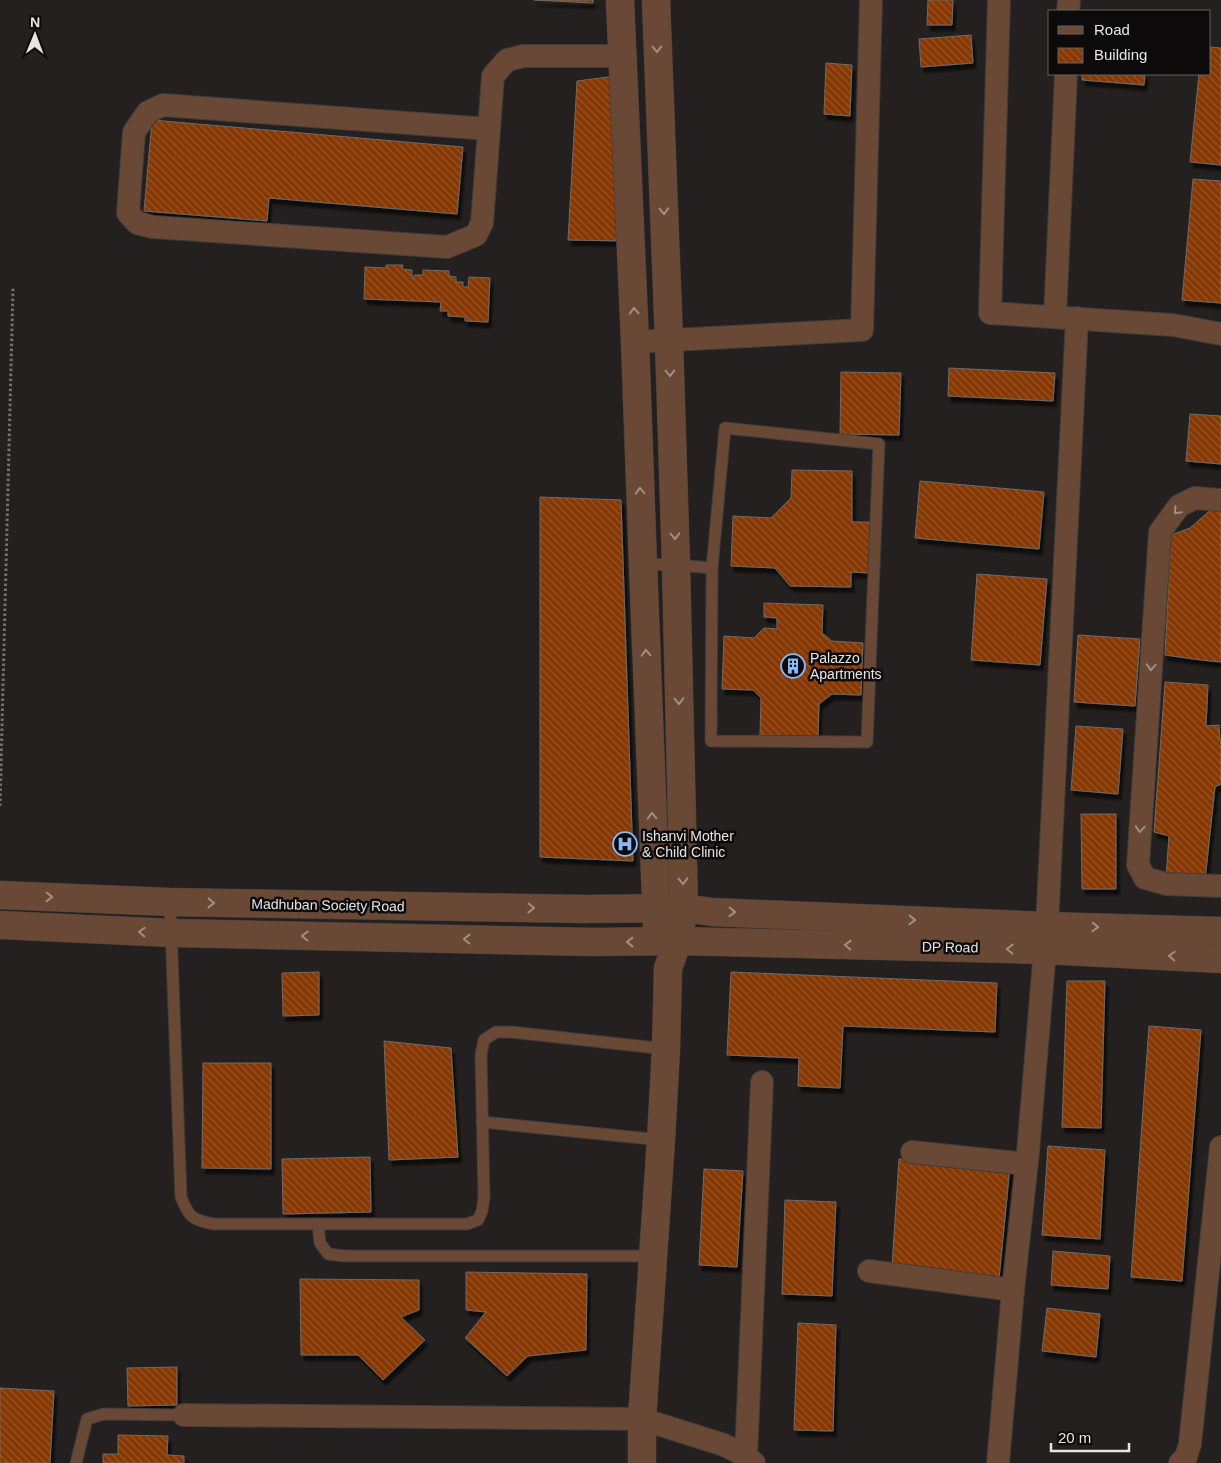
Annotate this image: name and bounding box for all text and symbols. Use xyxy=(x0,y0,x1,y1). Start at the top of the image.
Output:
north arrow xyxy=(10,10,60,60)
legend xyxy=(1048,10,1211,75)
text: N xyxy=(30,14,40,30)
text: Road xyxy=(1094,21,1130,38)
one-way arrow xyxy=(652,45,662,53)
text: Building xyxy=(1094,46,1147,63)
one-way arrow xyxy=(658,207,669,215)
one-way arrow xyxy=(628,307,639,315)
one-way arrow xyxy=(665,370,675,378)
one-way arrow xyxy=(635,487,645,494)
one-way arrow xyxy=(1174,505,1183,514)
one-way arrow xyxy=(670,532,681,540)
one-way arrow xyxy=(641,649,651,657)
place label: Palazzo Apartments xyxy=(810,650,882,682)
building icon: Palazzo Apartments xyxy=(780,653,806,679)
one-way arrow xyxy=(1145,663,1156,671)
one-way arrow xyxy=(674,698,684,705)
one-way arrow xyxy=(647,812,658,820)
one-way arrow xyxy=(1135,825,1146,833)
place label: Ishanvi Mother & Child Clinic xyxy=(642,828,734,860)
hospital icon: Ishanvi Mother & Child Clinic xyxy=(612,831,638,857)
one-way arrow xyxy=(678,878,688,885)
one-way arrow xyxy=(45,892,53,903)
street label: Madhuban Society Road xyxy=(251,896,405,914)
one-way arrow xyxy=(208,898,215,908)
one-way arrow xyxy=(527,903,535,914)
one-way arrow xyxy=(728,907,736,918)
one-way arrow xyxy=(908,915,916,925)
one-way arrow xyxy=(1092,922,1100,932)
one-way arrow xyxy=(138,926,146,937)
one-way arrow xyxy=(300,931,308,941)
one-way arrow xyxy=(463,934,470,944)
one-way arrow xyxy=(625,937,633,947)
street label: DP Road xyxy=(922,939,978,955)
one-way arrow xyxy=(843,940,851,950)
one-way arrow xyxy=(1006,944,1014,954)
one-way arrow xyxy=(1168,951,1176,962)
scale bar xyxy=(1051,1420,1128,1452)
text: 20 m xyxy=(1058,1429,1091,1446)

